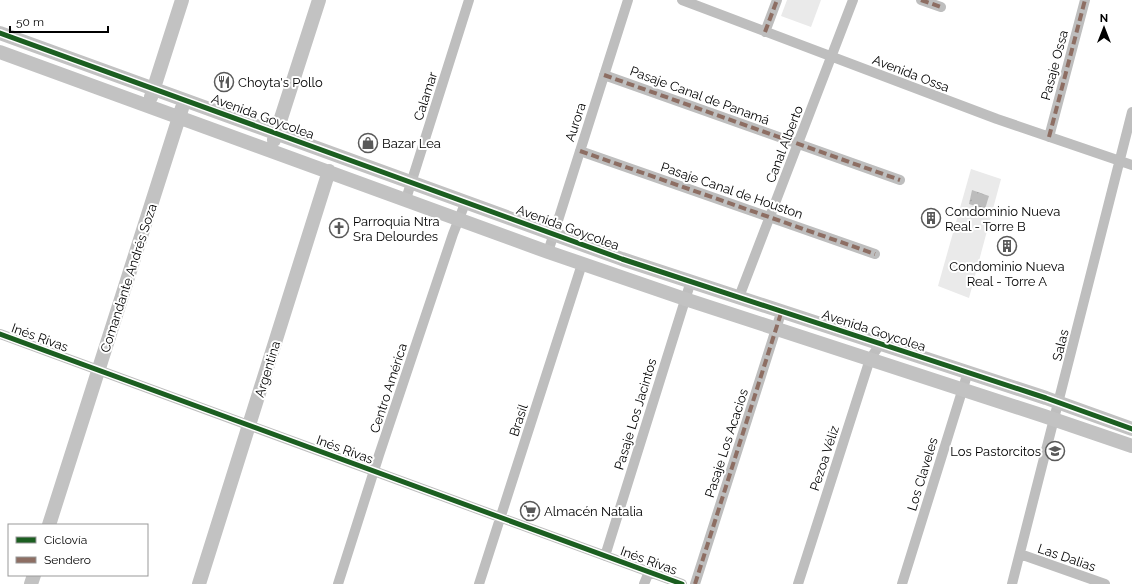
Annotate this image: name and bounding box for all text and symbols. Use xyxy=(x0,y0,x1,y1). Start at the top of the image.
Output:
scale bar xyxy=(10,8,108,34)
north arrow xyxy=(1084,8,1124,48)
text: N xyxy=(1100,12,1108,25)
text: 50 m xyxy=(16,15,44,29)
street label: Pasaje Ossa xyxy=(1038,29,1071,102)
street label: Avenida Ossa xyxy=(870,52,951,95)
street label: Pasaje Canal de Panamá xyxy=(628,63,772,128)
street label: Calamar xyxy=(411,70,441,122)
restaurant icon: Choyta's Pollo xyxy=(213,71,235,93)
place label: Choyta's Pollo xyxy=(238,75,323,90)
street label: Avenida Goycolea xyxy=(209,91,316,142)
street label: Aurora xyxy=(562,101,589,144)
street label: Canal Alberto xyxy=(763,103,806,185)
shop icon: Bazar Lea xyxy=(357,132,379,154)
place label: Bazar Lea xyxy=(382,136,441,151)
street label: Pasaje Canal de Houston xyxy=(659,159,805,222)
street label: Comandante Andrés Soza xyxy=(97,202,160,355)
street label: Avenida Goycolea xyxy=(514,202,621,253)
place label: Condominio Nueva Real - Torre B xyxy=(945,204,1060,234)
building icon: Condominio Nueva Real - Torre B xyxy=(920,207,942,229)
place label: Parroquia Ntra Sra Delourdes xyxy=(353,214,440,244)
church icon: Parroquia Ntra Sra Delourdes xyxy=(328,217,350,239)
building icon: Condominio Nueva Real - Torre A xyxy=(996,235,1018,257)
place label: Condominio Nueva Real - Torre A xyxy=(949,259,1065,289)
street label: Avenida Goycolea xyxy=(820,307,928,354)
street label: Inés Rivas xyxy=(9,320,70,355)
street label: Salas xyxy=(1049,328,1072,362)
street label: Argentina xyxy=(252,339,283,399)
street label: Centro América xyxy=(367,341,410,435)
street label: Pasaje Los Jacintos xyxy=(611,357,660,472)
street label: Pasaje Los Acacios xyxy=(702,387,751,499)
street label: Brasil xyxy=(506,402,531,438)
street label: Pezoa Véliz xyxy=(807,424,842,493)
street label: Inés Rivas xyxy=(314,432,375,467)
street label: Los Claveles xyxy=(904,436,941,513)
school or university icon: Los Pastorcitos xyxy=(1044,440,1066,462)
place label: Los Pastorcitos xyxy=(950,444,1041,459)
supermarket icon: Almacén Natalia xyxy=(519,500,541,522)
place label: Almacén Natalia xyxy=(544,504,643,519)
legend xyxy=(8,524,148,576)
text: Ciclovía xyxy=(44,533,87,547)
street label: Las Dalias xyxy=(1036,541,1098,574)
street label: Inés Rivas xyxy=(618,543,679,578)
text: Sendero xyxy=(44,553,91,567)

